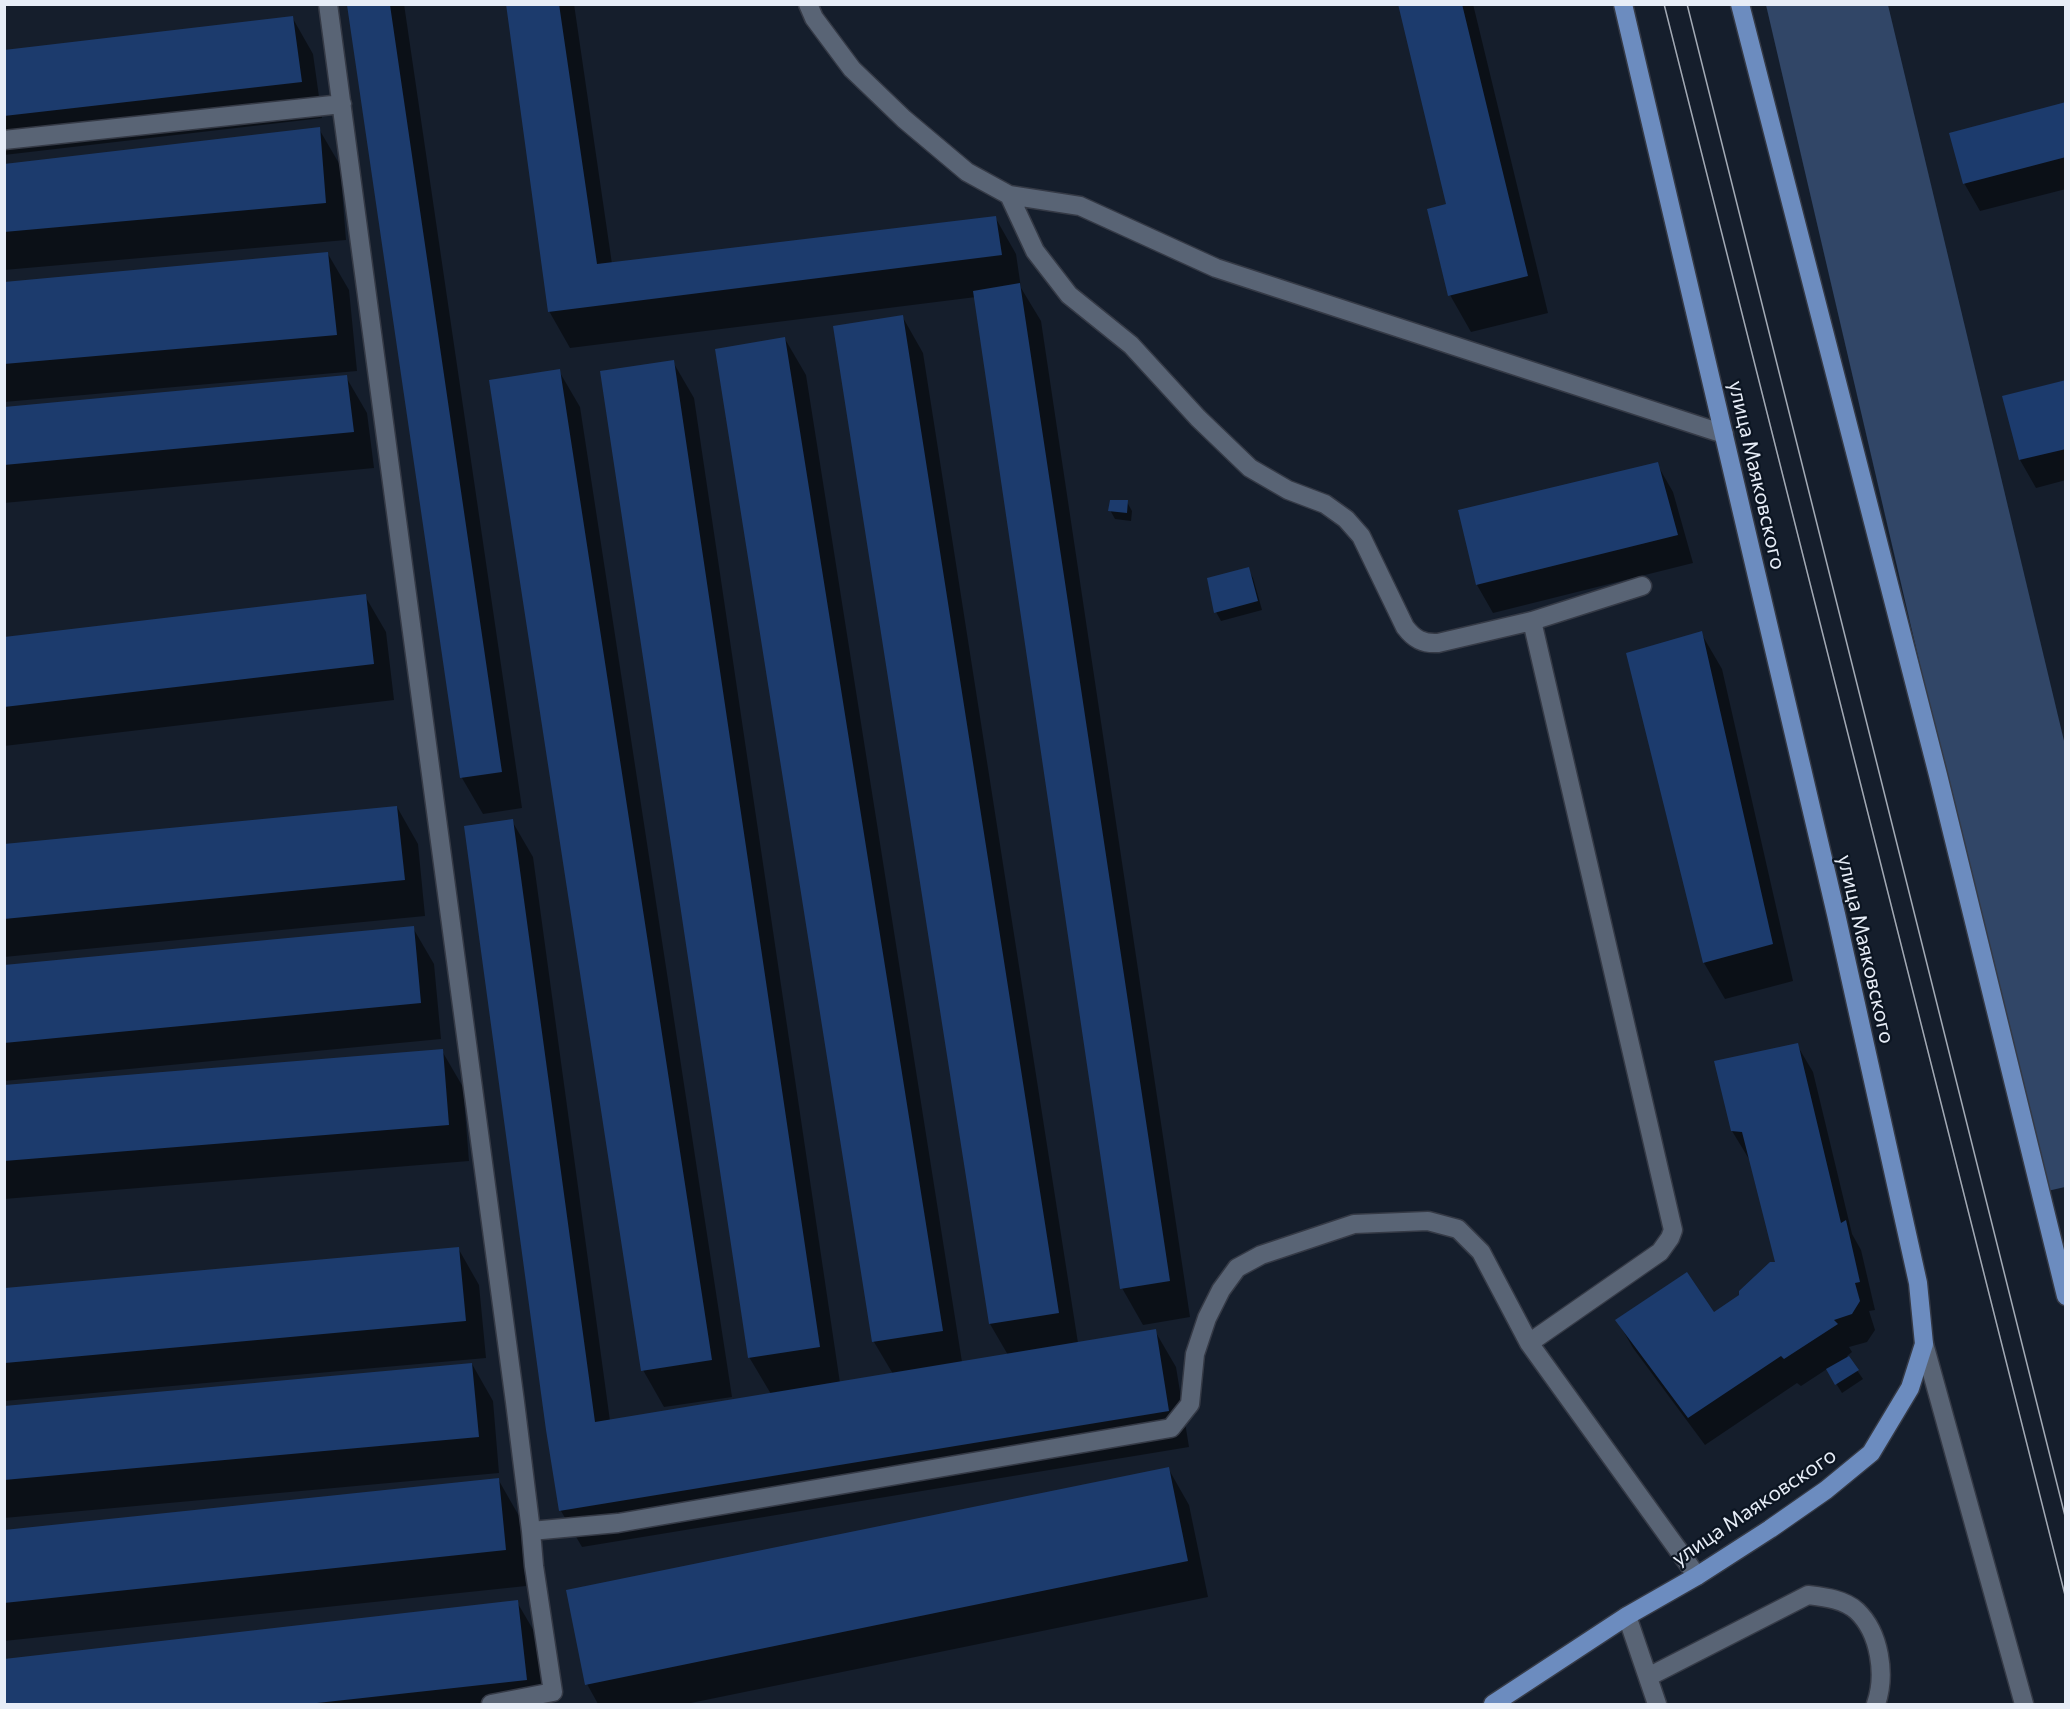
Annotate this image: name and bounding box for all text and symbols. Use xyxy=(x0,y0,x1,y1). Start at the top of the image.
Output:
street label: улица Маяковского xyxy=(1723,378,1791,572)
street label: улица Маяковского xyxy=(1832,852,1900,1046)
street label: улица Маяковского xyxy=(1667,1443,1841,1571)

